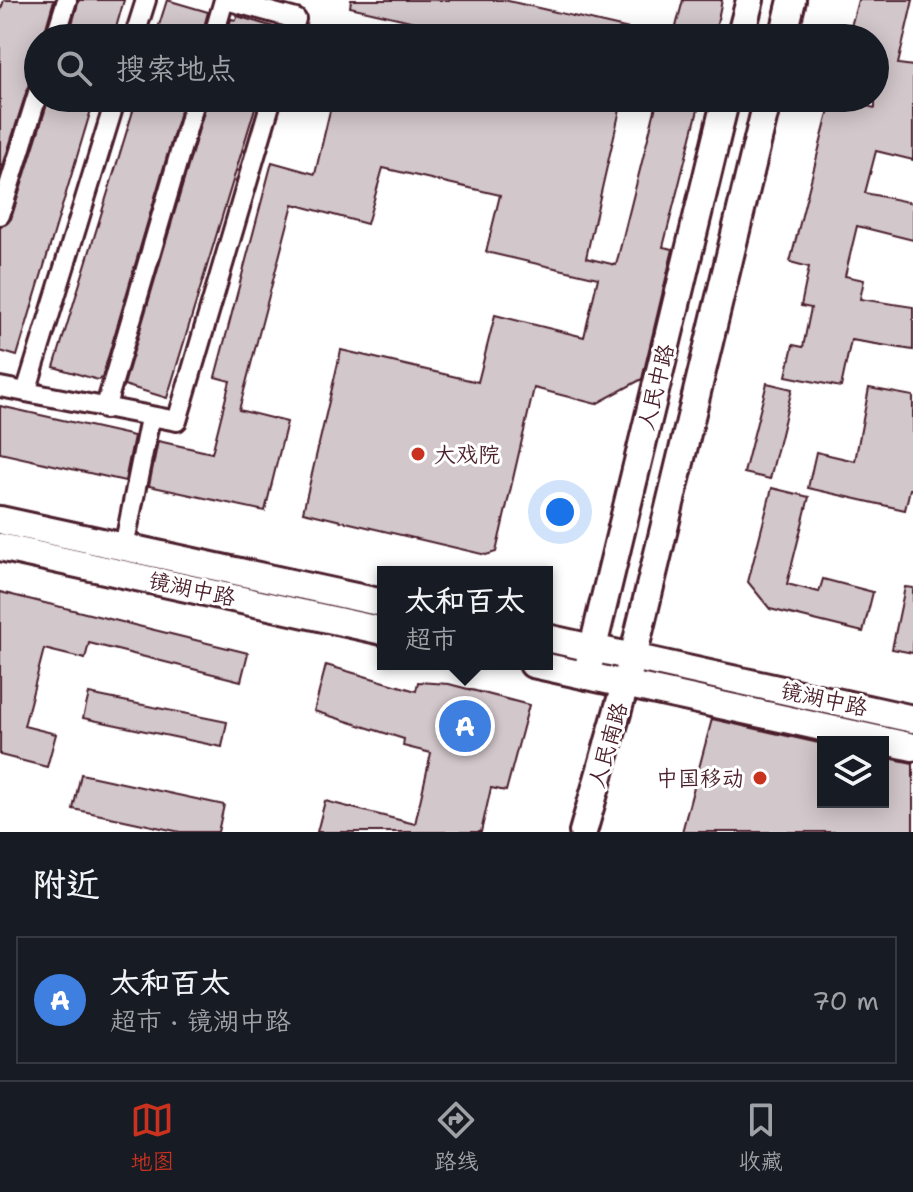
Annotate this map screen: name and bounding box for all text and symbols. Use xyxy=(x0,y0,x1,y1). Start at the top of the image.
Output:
search box xyxy=(24,24,889,112)
icon: search xyxy=(52,46,96,90)
text: 搜索地点 xyxy=(116,48,236,89)
street label: 人民中路 xyxy=(631,341,681,433)
place label: 大戏院 xyxy=(434,440,500,469)
marker: 大戏院 xyxy=(409,445,427,463)
your location xyxy=(540,492,580,532)
street label: 镜湖中路 xyxy=(146,566,238,612)
popup xyxy=(377,566,553,670)
text: 太和百太 xyxy=(405,580,525,621)
text: 超市 xyxy=(405,621,457,656)
street label: 镜湖中路 xyxy=(778,676,870,722)
pin: A xyxy=(439,696,491,756)
street label: 人民南路 xyxy=(582,699,634,791)
map controls xyxy=(817,736,889,808)
button: layers xyxy=(817,736,889,808)
place label: 中国移动 xyxy=(656,764,744,793)
marker: 中国移动 xyxy=(751,769,769,787)
text: 附近 xyxy=(32,861,100,907)
text: 太和百太 xyxy=(110,962,230,1003)
text: A xyxy=(50,983,70,1018)
text: 70 m xyxy=(812,983,879,1018)
text: 超市 · 镜湖中路 xyxy=(110,1003,291,1038)
tab: 地图 xyxy=(130,1098,174,1176)
tab: 路线 xyxy=(434,1098,479,1176)
tab: 收藏 xyxy=(739,1098,783,1176)

